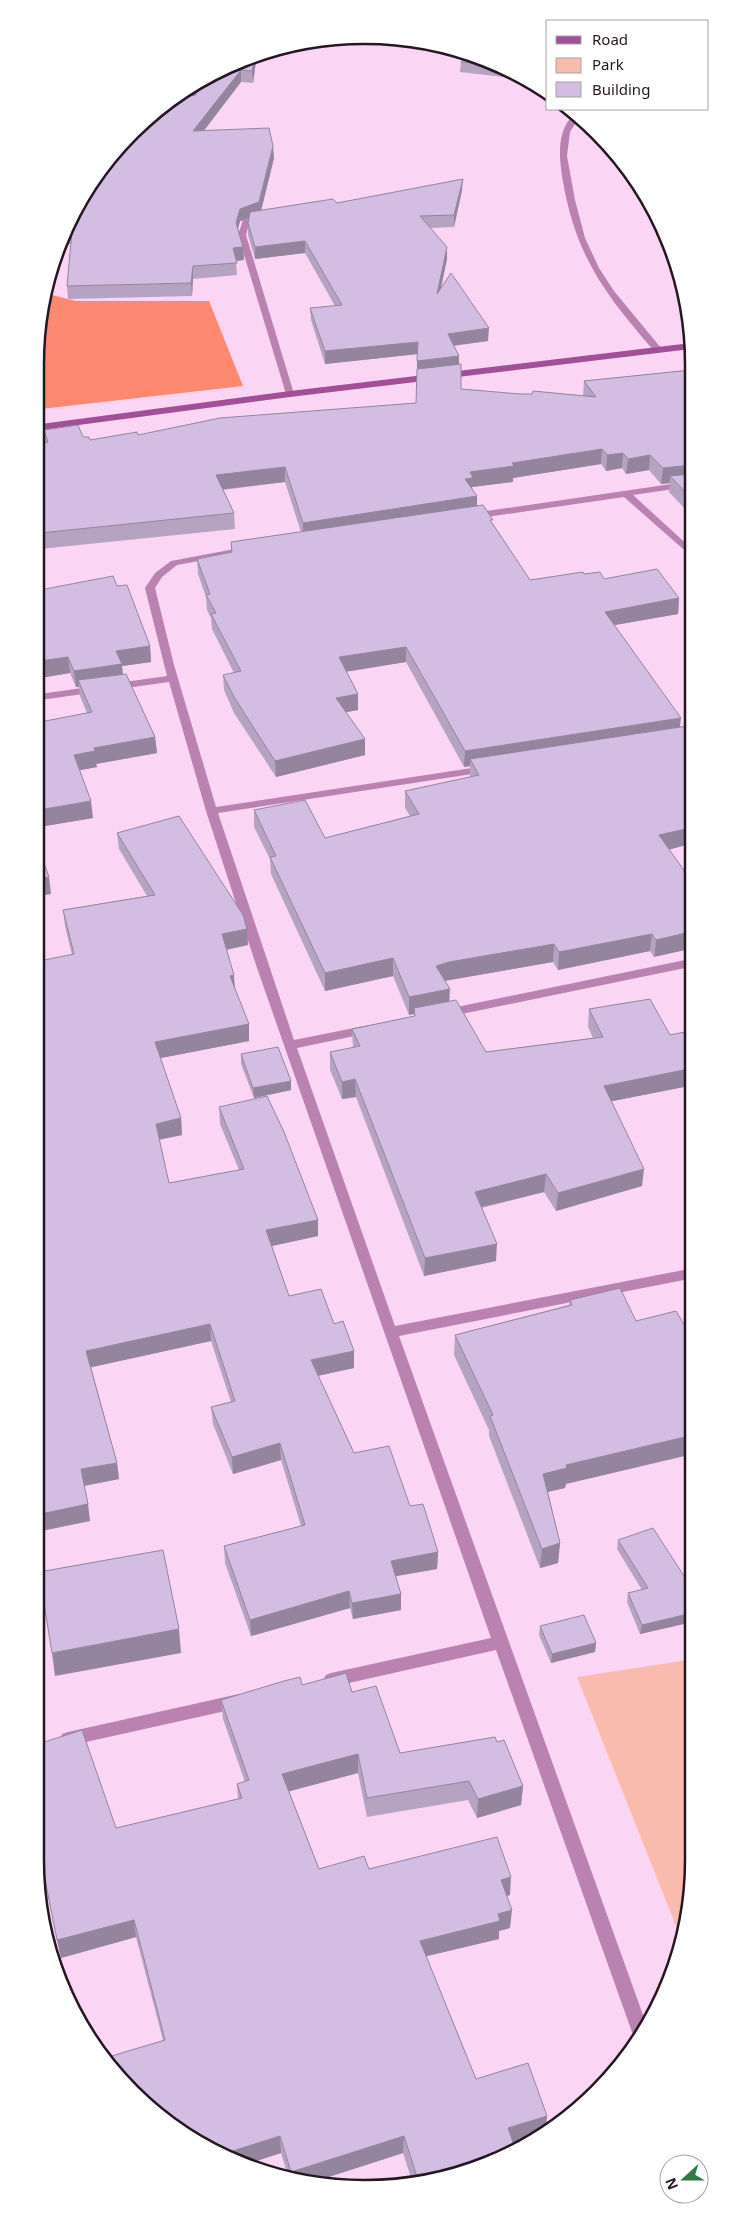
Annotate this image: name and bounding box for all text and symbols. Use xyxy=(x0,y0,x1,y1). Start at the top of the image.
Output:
legend xyxy=(546,20,709,110)
text: Road xyxy=(592,29,628,49)
text: Park xyxy=(592,54,624,74)
text: Building xyxy=(592,79,650,99)
north arrow xyxy=(659,2154,709,2204)
text: N xyxy=(660,2175,682,2193)

